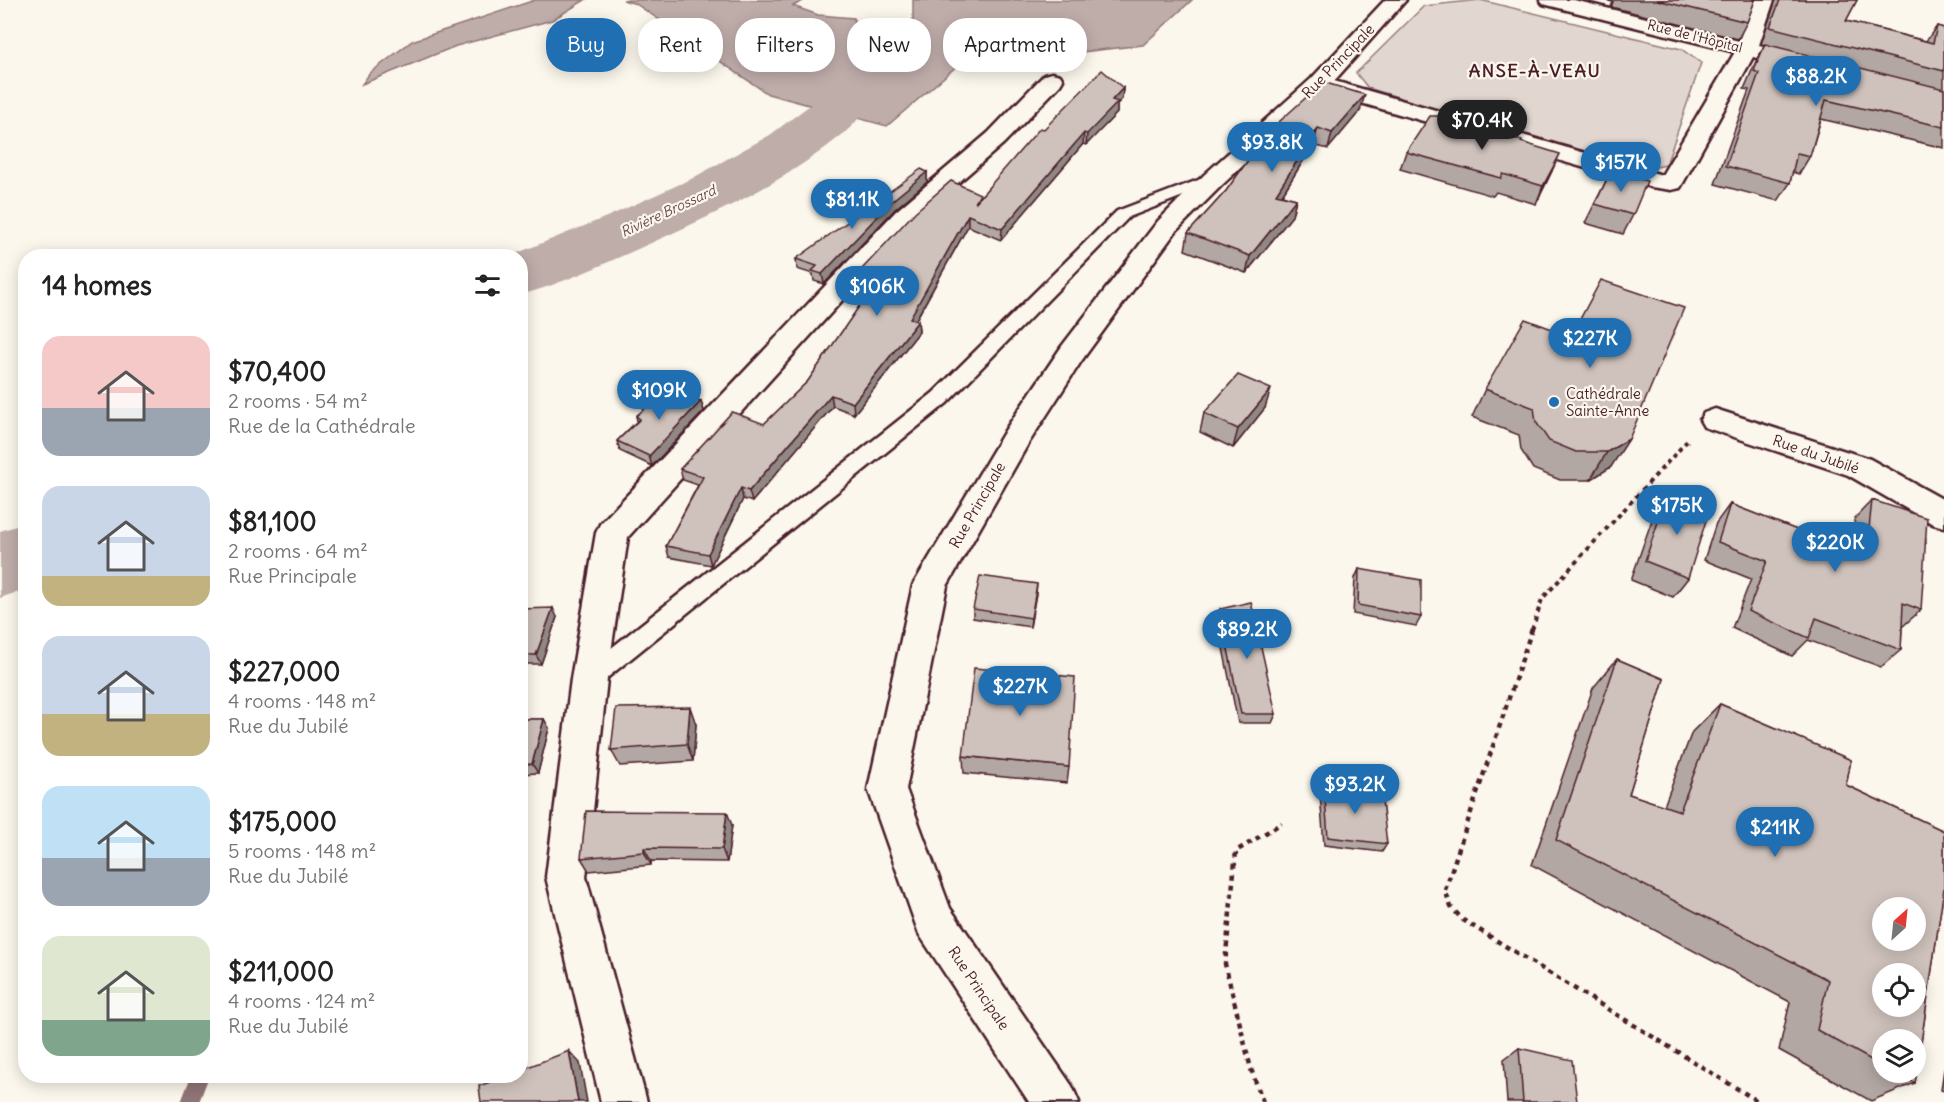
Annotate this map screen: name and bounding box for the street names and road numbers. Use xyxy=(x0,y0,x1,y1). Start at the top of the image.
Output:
street label: Rue de l'Hôpital xyxy=(1646,15,1744,57)
street label: Rue Principale xyxy=(1298,20,1378,102)
street label: Rue du Jubilé xyxy=(1770,430,1862,478)
street label: Rue Principale xyxy=(945,458,1009,552)
street label: Rue Principale xyxy=(944,943,1014,1033)

